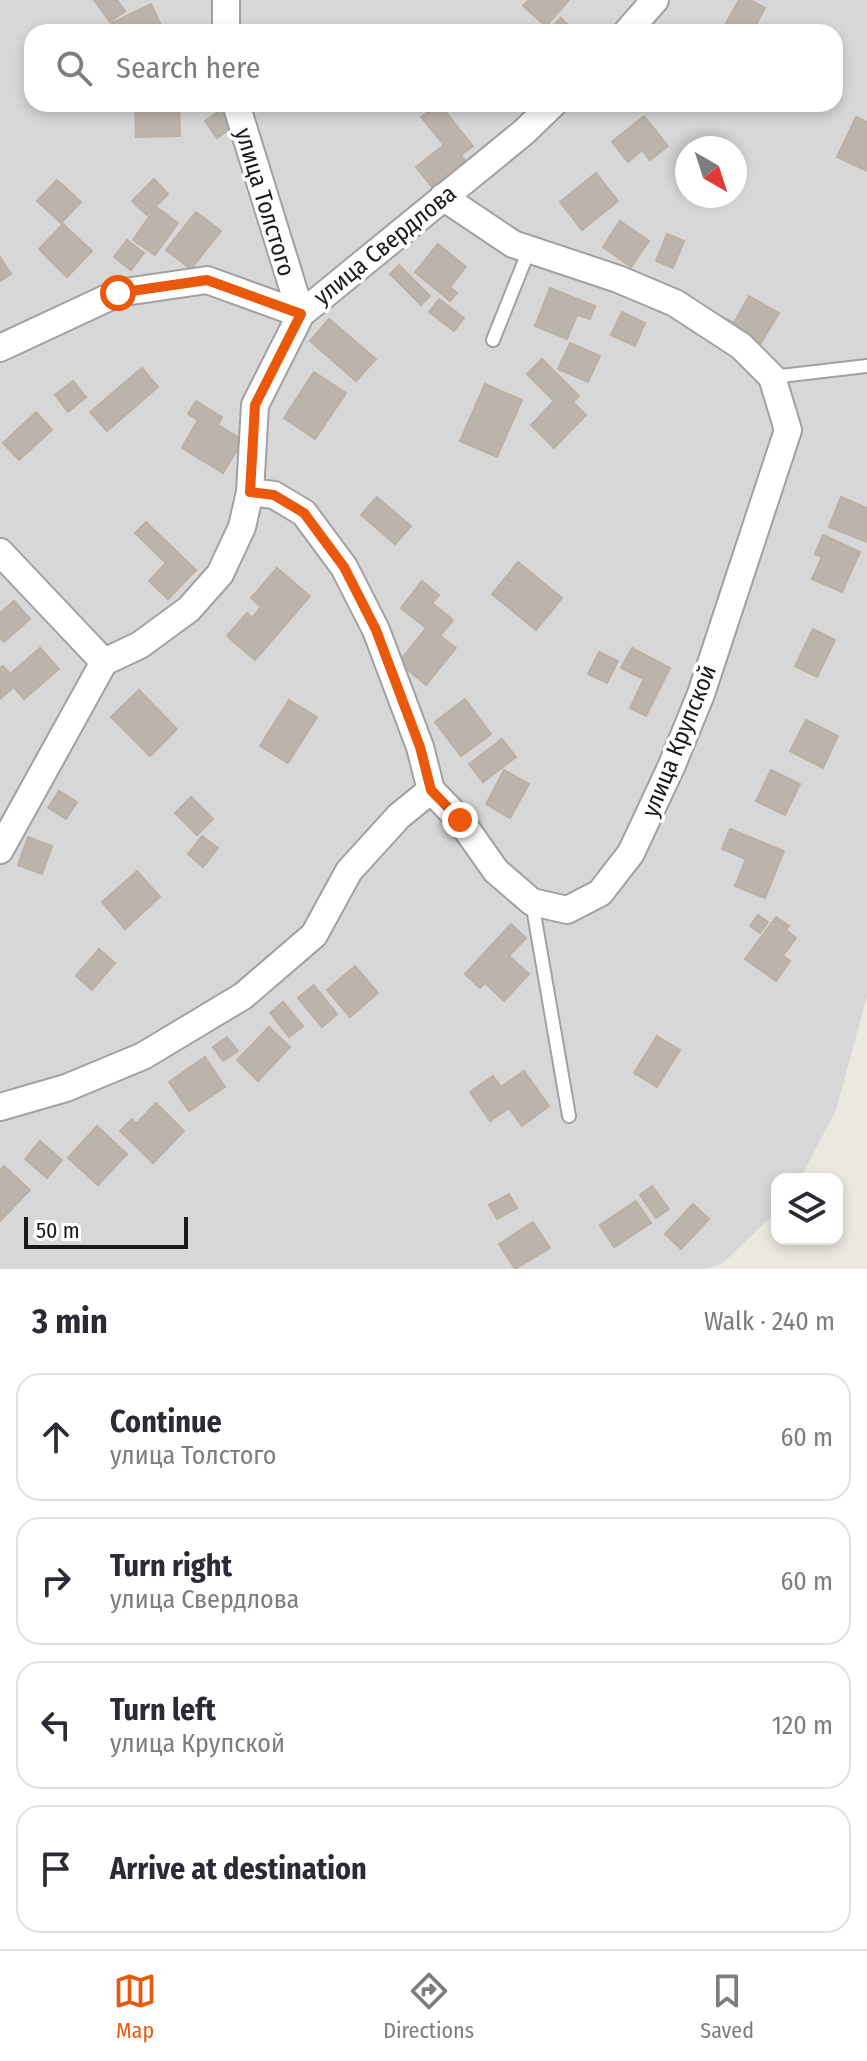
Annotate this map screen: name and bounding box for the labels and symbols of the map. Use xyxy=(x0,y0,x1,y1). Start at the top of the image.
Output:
street label: улица Толстого xyxy=(229,124,301,280)
north arrow xyxy=(675,136,747,208)
street label: улица Свердлова xyxy=(308,179,462,311)
route start xyxy=(100,275,136,311)
street label: улица Крупской xyxy=(636,661,722,821)
route end xyxy=(442,802,478,838)
scale bar xyxy=(24,1213,188,1249)

